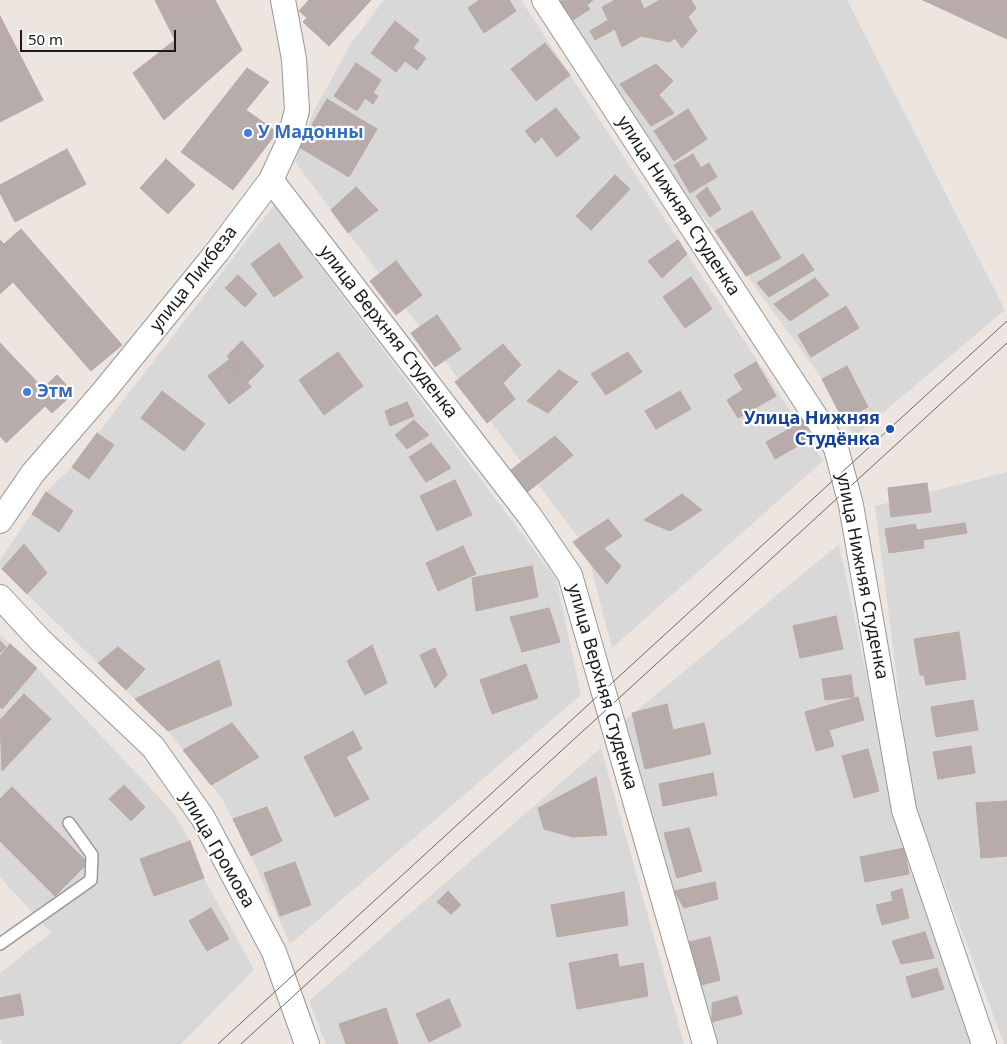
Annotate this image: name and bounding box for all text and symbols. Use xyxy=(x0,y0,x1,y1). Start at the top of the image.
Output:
scale bar xyxy=(22,20,179,52)
text: 50 m xyxy=(28,29,63,49)
street label: улица Нижняя Cтуденкa xyxy=(612,112,744,300)
place label: У Мадонны xyxy=(258,122,364,144)
marker: У Мадонны xyxy=(242,127,254,139)
street label: улица Ликбеза xyxy=(146,222,242,336)
street label: улица Верхняя Студенка xyxy=(314,241,462,423)
place label: Этм xyxy=(37,381,73,403)
marker: Этм xyxy=(21,386,33,398)
place label: Улица Нижняя Студёнка xyxy=(744,408,880,450)
marker: Улица Нижняя Студёнка xyxy=(884,423,896,435)
street label: улица Нижняя Cтуденкa xyxy=(831,471,893,681)
street label: улица Верхняя Студенка xyxy=(562,582,642,792)
street label: улица Громова xyxy=(175,788,259,912)

